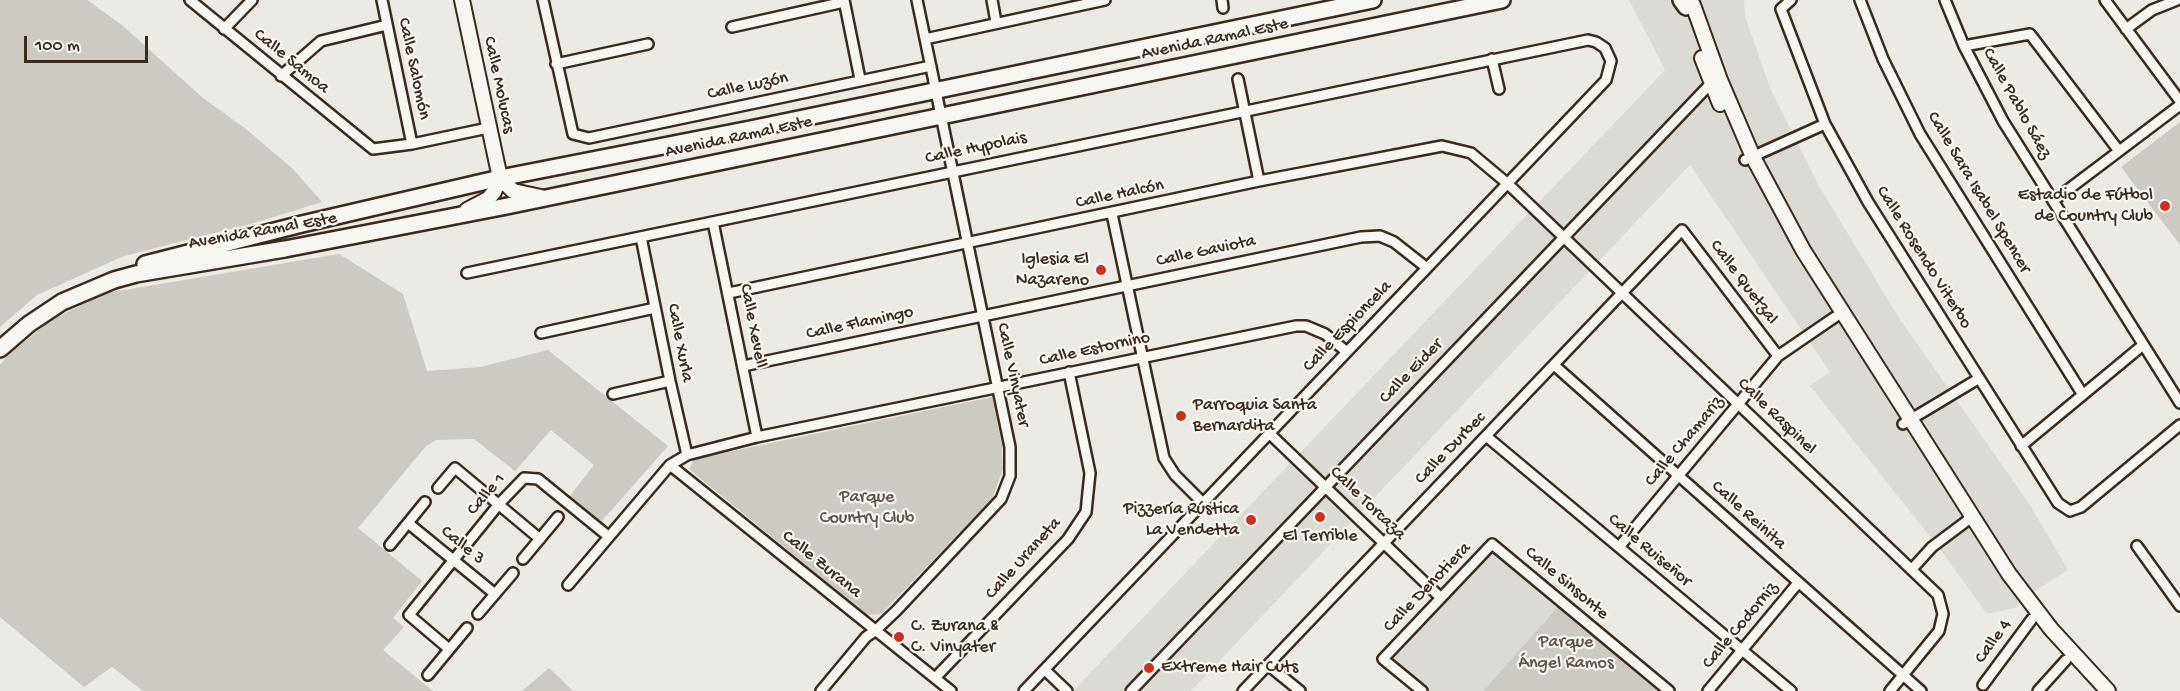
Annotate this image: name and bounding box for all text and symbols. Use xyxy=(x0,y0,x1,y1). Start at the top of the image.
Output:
street label: Avenida Ramal Este xyxy=(1139,14,1291,66)
street label: Calle Salomón xyxy=(392,16,434,122)
scale bar xyxy=(27,24,152,62)
street label: Calle Samoa xyxy=(249,25,333,99)
street label: Calle Molucas xyxy=(477,35,519,135)
text: 100 m xyxy=(35,36,80,57)
street label: Calle Pablo Sáez xyxy=(1977,45,2055,163)
street label: Calle Luzón xyxy=(706,68,790,106)
street label: Calle Sara Isabel Spencer xyxy=(1921,108,2035,278)
street label: Avenida Ramal Este xyxy=(663,112,815,164)
street label: Calle Hypolais xyxy=(923,128,1029,170)
street label: Calle Halcón xyxy=(1074,175,1166,215)
street label: Calle Rosendo Viterbo xyxy=(1870,183,1976,333)
place label: Estadio de Fútbol de Country Club xyxy=(2018,185,2153,228)
marker: Estadio de Fútbol de Country Club xyxy=(2158,199,2172,213)
street label: Avenida Ramal Este xyxy=(187,208,339,256)
street label: Calle Gaviota xyxy=(1154,231,1258,273)
street label: Calle Quetzal xyxy=(1704,236,1782,330)
place label: Iglesia El Nazareno xyxy=(1016,249,1089,292)
marker: Iglesia El Nazareno xyxy=(1094,263,1108,277)
street label: Calle Espioncela xyxy=(1299,277,1397,377)
street label: Calle Xevell xyxy=(733,282,771,370)
street label: Calle Xurla xyxy=(661,302,697,384)
street label: Calle Flamingo xyxy=(804,302,916,346)
street label: Calle Vinyater xyxy=(990,321,1034,429)
street label: Calle Estornino xyxy=(1038,328,1152,372)
street label: Calle Eider xyxy=(1376,335,1448,409)
street label: Calle Raspinel xyxy=(1732,374,1820,460)
street label: Calle Chamariz xyxy=(1641,392,1729,492)
place label: Parroquia Santa Bernardita xyxy=(1193,395,1317,438)
street label: Calle Durbec xyxy=(1411,408,1491,490)
marker: Parroquia Santa Bernardita xyxy=(1174,409,1188,423)
street label: Calle Torcaza xyxy=(1324,462,1410,546)
street label: Calle 1 xyxy=(463,470,511,520)
street label: Calle Reinita xyxy=(1706,477,1790,555)
park label: Parque Country Club xyxy=(820,487,914,530)
place label: Pizzería Rústica La Vendetta xyxy=(1124,499,1239,542)
marker: El Terrible xyxy=(1313,510,1327,524)
street label: Calle Ruiseñor xyxy=(1603,510,1695,592)
street label: Calle Uraneta xyxy=(981,513,1067,605)
marker: Pizzería Rústica La Vendetta xyxy=(1244,513,1258,527)
street label: Calle 3 xyxy=(436,522,488,570)
street label: Calle Zurana xyxy=(777,526,865,604)
place label: El Terrible xyxy=(1282,526,1358,548)
street label: Calle Denotiera xyxy=(1380,538,1476,638)
street label: Calle Sinsonte xyxy=(1520,543,1612,625)
street label: Calle Codorniz xyxy=(1698,578,1784,674)
place label: C. Zurana & C. Vinyater xyxy=(911,616,998,658)
street label: Calle 4 xyxy=(1971,616,2017,668)
marker: C. Zurana & C. Vinyater xyxy=(892,630,906,644)
park label: Parque Ángel Ramos xyxy=(1518,632,1614,674)
place label: Extreme Hair Cuts xyxy=(1161,657,1298,679)
marker: Extreme Hair Cuts xyxy=(1142,661,1156,675)

